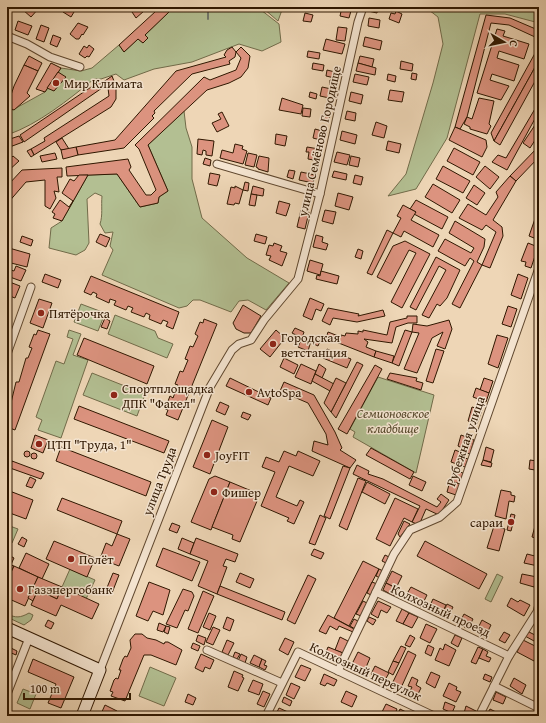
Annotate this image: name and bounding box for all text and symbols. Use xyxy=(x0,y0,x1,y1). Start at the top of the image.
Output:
north arrow xyxy=(484,22,524,62)
text: С xyxy=(505,39,522,48)
street label: улица Семёново Городище xyxy=(293,64,346,219)
place label: Мир Климата xyxy=(64,74,143,93)
marker: Мир Климата xyxy=(51,78,61,88)
place label: Пятёрочка xyxy=(49,304,111,323)
marker: Пятёрочка xyxy=(36,308,46,318)
place label: Городская ветстанция xyxy=(281,328,348,362)
marker: Городская ветстанция xyxy=(268,339,278,349)
place label: Спортплощадка ДПК "Факел" xyxy=(121,379,215,413)
place label: AvtoSpa xyxy=(257,383,302,402)
marker: AvtoSpa xyxy=(244,387,254,397)
marker: Спортплощадка ДПК "Факел" xyxy=(109,390,119,400)
street label: Рубежная улица xyxy=(441,393,490,489)
park label: Семионовское кладбище xyxy=(357,404,429,438)
place label: ЦТП "Труда, 1" xyxy=(47,435,132,454)
marker: ЦТП "Труда, 1" xyxy=(34,439,44,449)
street label: улица Труда xyxy=(137,443,182,519)
place label: JoyFIT xyxy=(213,446,251,465)
marker: JoyFIT xyxy=(202,450,212,460)
place label: Фишер xyxy=(222,483,261,502)
marker: Фишер xyxy=(209,487,219,497)
place label: сараи xyxy=(470,513,503,532)
marker: сараи xyxy=(506,517,516,527)
place label: Полёт xyxy=(79,550,114,569)
marker: Полёт xyxy=(66,554,76,564)
street label: Колхозный проезд xyxy=(388,579,494,642)
place label: Газэнергобанк xyxy=(28,580,112,599)
marker: Газэнергобанк xyxy=(15,584,25,594)
street label: Колхозный переулок xyxy=(307,637,425,706)
scale bar xyxy=(24,675,130,701)
text: 100 m xyxy=(30,680,60,697)

